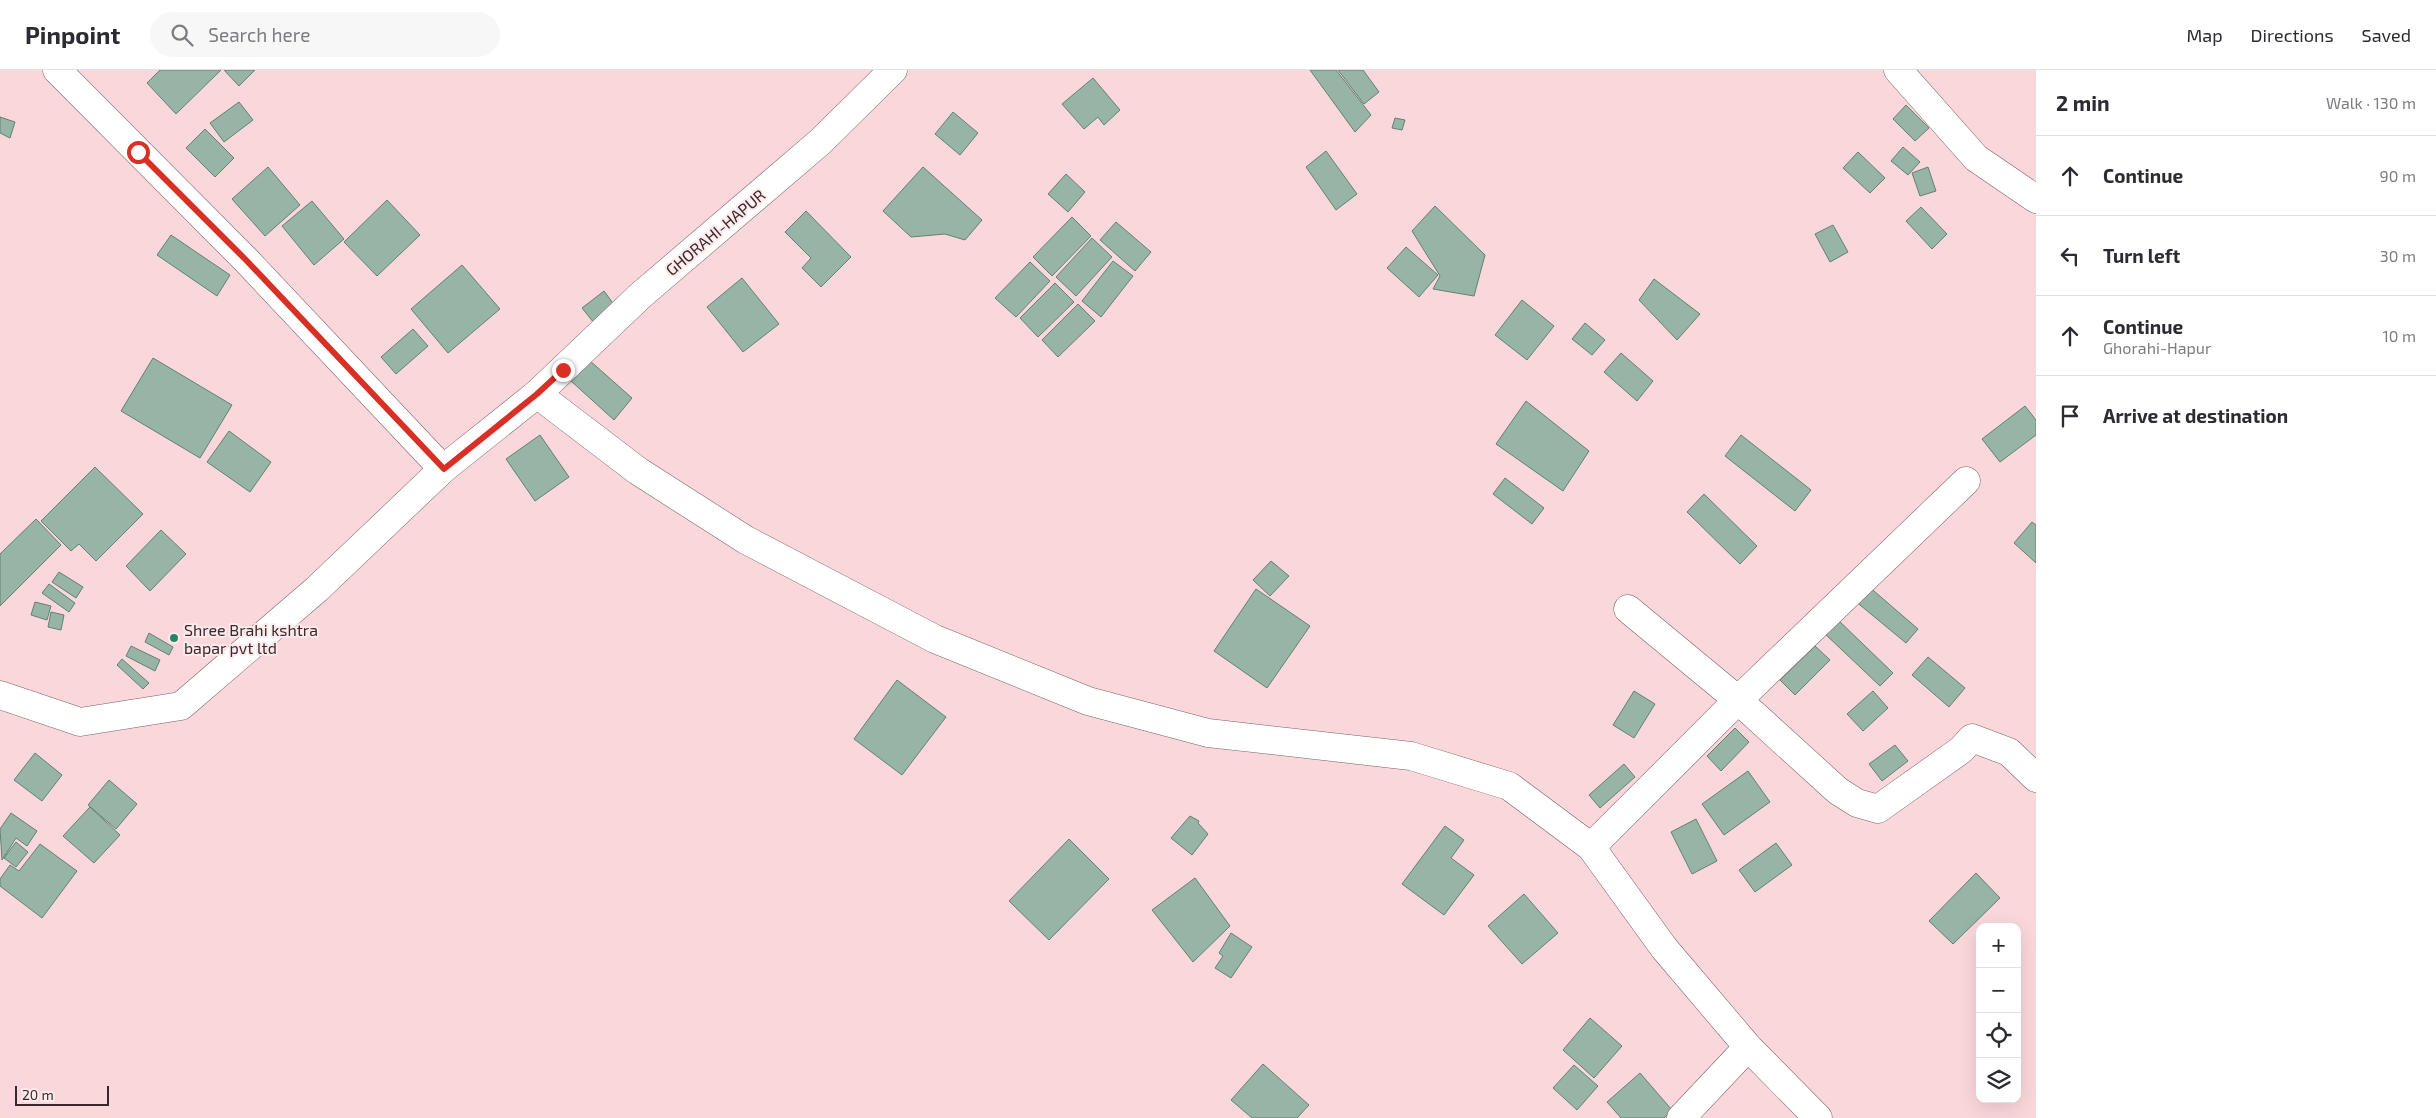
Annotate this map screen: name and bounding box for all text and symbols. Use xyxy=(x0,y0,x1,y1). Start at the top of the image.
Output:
search box xyxy=(150,12,500,57)
text: Pinpoint xyxy=(25,20,120,49)
icon: search xyxy=(168,21,196,49)
text: Search here xyxy=(208,23,310,46)
text: Map xyxy=(2186,24,2223,46)
text: Directions xyxy=(2251,24,2334,46)
text: Saved xyxy=(2362,24,2411,46)
text: 2 min xyxy=(2056,90,2110,115)
text: Walk · 130 m xyxy=(2326,93,2416,112)
route start xyxy=(127,141,150,164)
icon: ahead xyxy=(2056,162,2084,190)
text: Continue xyxy=(2103,164,2183,187)
text: 90 m xyxy=(2380,166,2416,185)
street label: GHORAHI-HAPUR xyxy=(661,185,769,279)
icon: left xyxy=(2056,242,2084,270)
text: Turn left xyxy=(2103,244,2180,267)
text: 30 m xyxy=(2380,246,2416,265)
text: Continue xyxy=(2103,315,2183,338)
icon: ahead xyxy=(2056,322,2084,350)
text: 10 m xyxy=(2382,326,2416,345)
text: Ghorahi-Hapur xyxy=(2103,338,2211,357)
route end xyxy=(552,359,575,382)
icon: arrive xyxy=(2056,402,2084,430)
text: Arrive at destination xyxy=(2103,404,2288,427)
place label: Shree Brahi kshtra bapar pvt ltd xyxy=(184,620,318,657)
marker: Shree Brahi kshtra bapar pvt ltd xyxy=(168,632,180,644)
map controls xyxy=(1976,923,2021,1103)
button: + xyxy=(1976,923,2021,968)
button: − xyxy=(1976,968,2021,1013)
button: locate xyxy=(1976,1013,2021,1058)
button: layers xyxy=(1976,1058,2021,1103)
scale bar xyxy=(15,1083,109,1106)
text: 20 m xyxy=(22,1086,54,1103)

